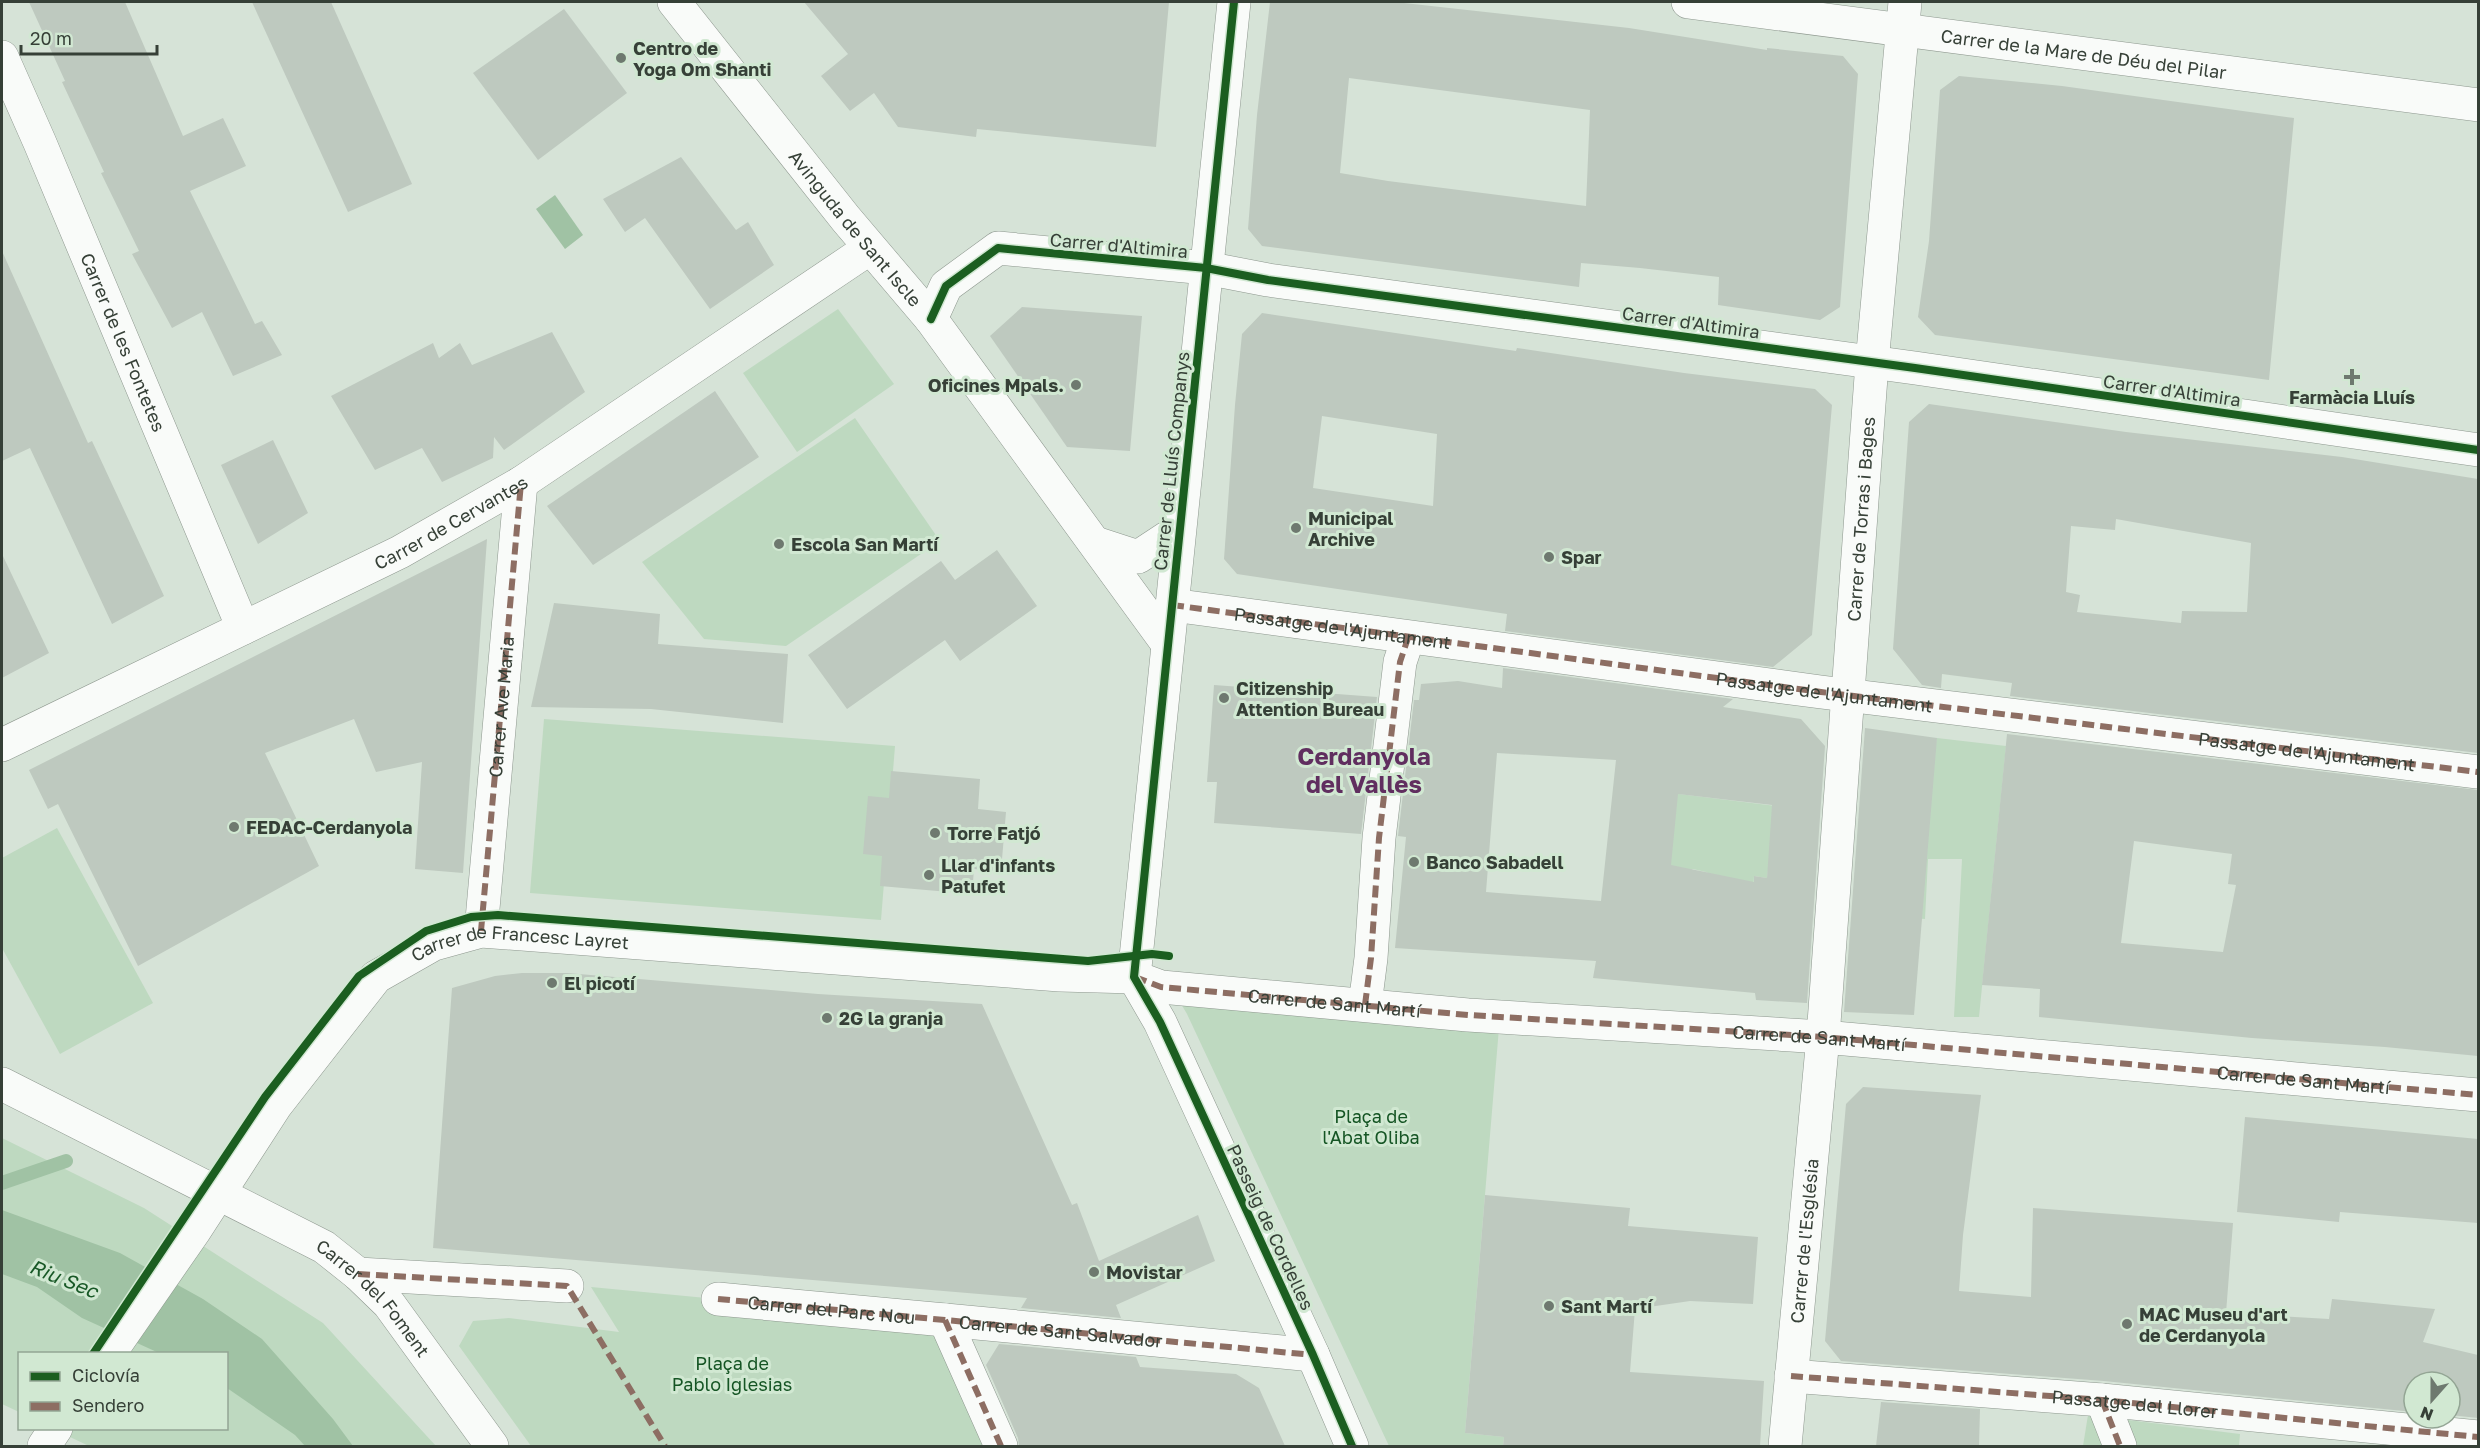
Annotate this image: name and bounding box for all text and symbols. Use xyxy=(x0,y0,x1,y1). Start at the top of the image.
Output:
scale bar xyxy=(21,18,158,56)
street label: Carrer de la Mare de Déu del Pilar xyxy=(1939,24,2228,83)
text: 20 m xyxy=(30,27,72,49)
place label: Centro de Yoga Om Shanti xyxy=(633,37,771,80)
marker: Centro de Yoga Om Shanti xyxy=(614,51,628,65)
street label: Avinguda de Sant Iscle xyxy=(785,146,926,311)
street label: Carrer d'Altimira xyxy=(1049,228,1189,262)
street label: Carrer de les Fontetes xyxy=(76,250,171,435)
street label: Carrer d'Altimira xyxy=(1621,301,1761,343)
street label: Carrer de Lluís Companys xyxy=(1149,350,1193,572)
street label: Carrer d'Altimira xyxy=(2102,369,2242,411)
marker: Farmàcia Lluís xyxy=(2345,370,2359,384)
place label: Oficines Mpals. xyxy=(928,374,1064,396)
marker: Oficines Mpals. xyxy=(1069,378,1083,392)
place label: Farmàcia Lluís xyxy=(2289,386,2415,408)
street label: Carrer de Torras i Bages xyxy=(1842,416,1879,622)
street label: Carrer de Cervantes xyxy=(370,471,532,574)
place label: Municipal Archive xyxy=(1308,507,1393,550)
marker: Municipal Archive xyxy=(1289,521,1303,535)
place label: Escola San Martí xyxy=(791,533,940,555)
marker: Escola San Martí xyxy=(772,537,786,551)
place label: Spar xyxy=(1561,546,1602,568)
marker: Spar xyxy=(1542,550,1556,564)
street label: Passatge de l'Ajuntament xyxy=(1233,602,1452,653)
street label: Carrer Ave Maria xyxy=(484,635,518,778)
street label: Passatge de l'Ajuntament xyxy=(1715,667,1934,716)
place label: Citizenship Attention Bureau xyxy=(1236,677,1384,720)
marker: Citizenship Attention Bureau xyxy=(1217,691,1231,705)
street label: Passatge de l'Ajuntament xyxy=(2197,727,2416,775)
district label: Cerdanyola del Vallès xyxy=(1297,741,1431,798)
place label: FEDAC-Cerdanyola xyxy=(246,816,412,838)
marker: FEDAC-Cerdanyola xyxy=(227,820,241,834)
place label: Torre Fatjó xyxy=(947,822,1041,844)
marker: Torre Fatjó xyxy=(928,826,942,840)
place label: Banco Sabadell xyxy=(1426,851,1563,873)
place label: Llar d'infants Patufet xyxy=(941,854,1055,897)
marker: Banco Sabadell xyxy=(1407,855,1421,869)
marker: Llar d'infants Patufet xyxy=(922,868,936,882)
street label: Carrer de Francesc Layret xyxy=(407,920,630,966)
place label: El picotí xyxy=(564,972,637,994)
marker: El picotí xyxy=(545,976,559,990)
street label: Carrer de Sant Martí xyxy=(1247,984,1423,1022)
place label: 2G la granja xyxy=(839,1007,943,1029)
marker: 2G la granja xyxy=(820,1011,834,1025)
street label: Carrer de Sant Martí xyxy=(1732,1020,1908,1055)
street label: Carrer de Sant Martí xyxy=(2216,1061,2392,1098)
park label: Plaça de l'Abat Oliba xyxy=(1322,1105,1420,1148)
street label: Passeig de Cordelles xyxy=(1223,1141,1319,1313)
street label: Carrer de l'Església xyxy=(1785,1157,1823,1324)
street label: Carrer del Foment xyxy=(313,1234,435,1361)
water label: Riu Sec xyxy=(26,1254,103,1303)
place label: Movistar xyxy=(1106,1261,1183,1283)
marker: Movistar xyxy=(1087,1265,1101,1279)
street label: Carrer del Parc Nou xyxy=(747,1291,916,1328)
place label: Sant Martí xyxy=(1561,1295,1654,1317)
marker: Sant Martí xyxy=(1542,1299,1556,1313)
place label: MAC Museu d'art de Cerdanyola xyxy=(2139,1303,2288,1346)
street label: Carrer de Sant Salvador xyxy=(958,1310,1163,1352)
marker: MAC Museu d'art de Cerdanyola xyxy=(2120,1317,2134,1331)
legend xyxy=(18,1352,228,1430)
park label: Plaça de Pablo Iglesias xyxy=(672,1352,792,1395)
text: Ciclovía xyxy=(72,1364,140,1386)
north arrow xyxy=(2402,1370,2462,1430)
street label: Passatge del Llorer xyxy=(2051,1385,2219,1422)
text: Sendero xyxy=(72,1394,144,1416)
text: N xyxy=(2417,1402,2436,1426)

